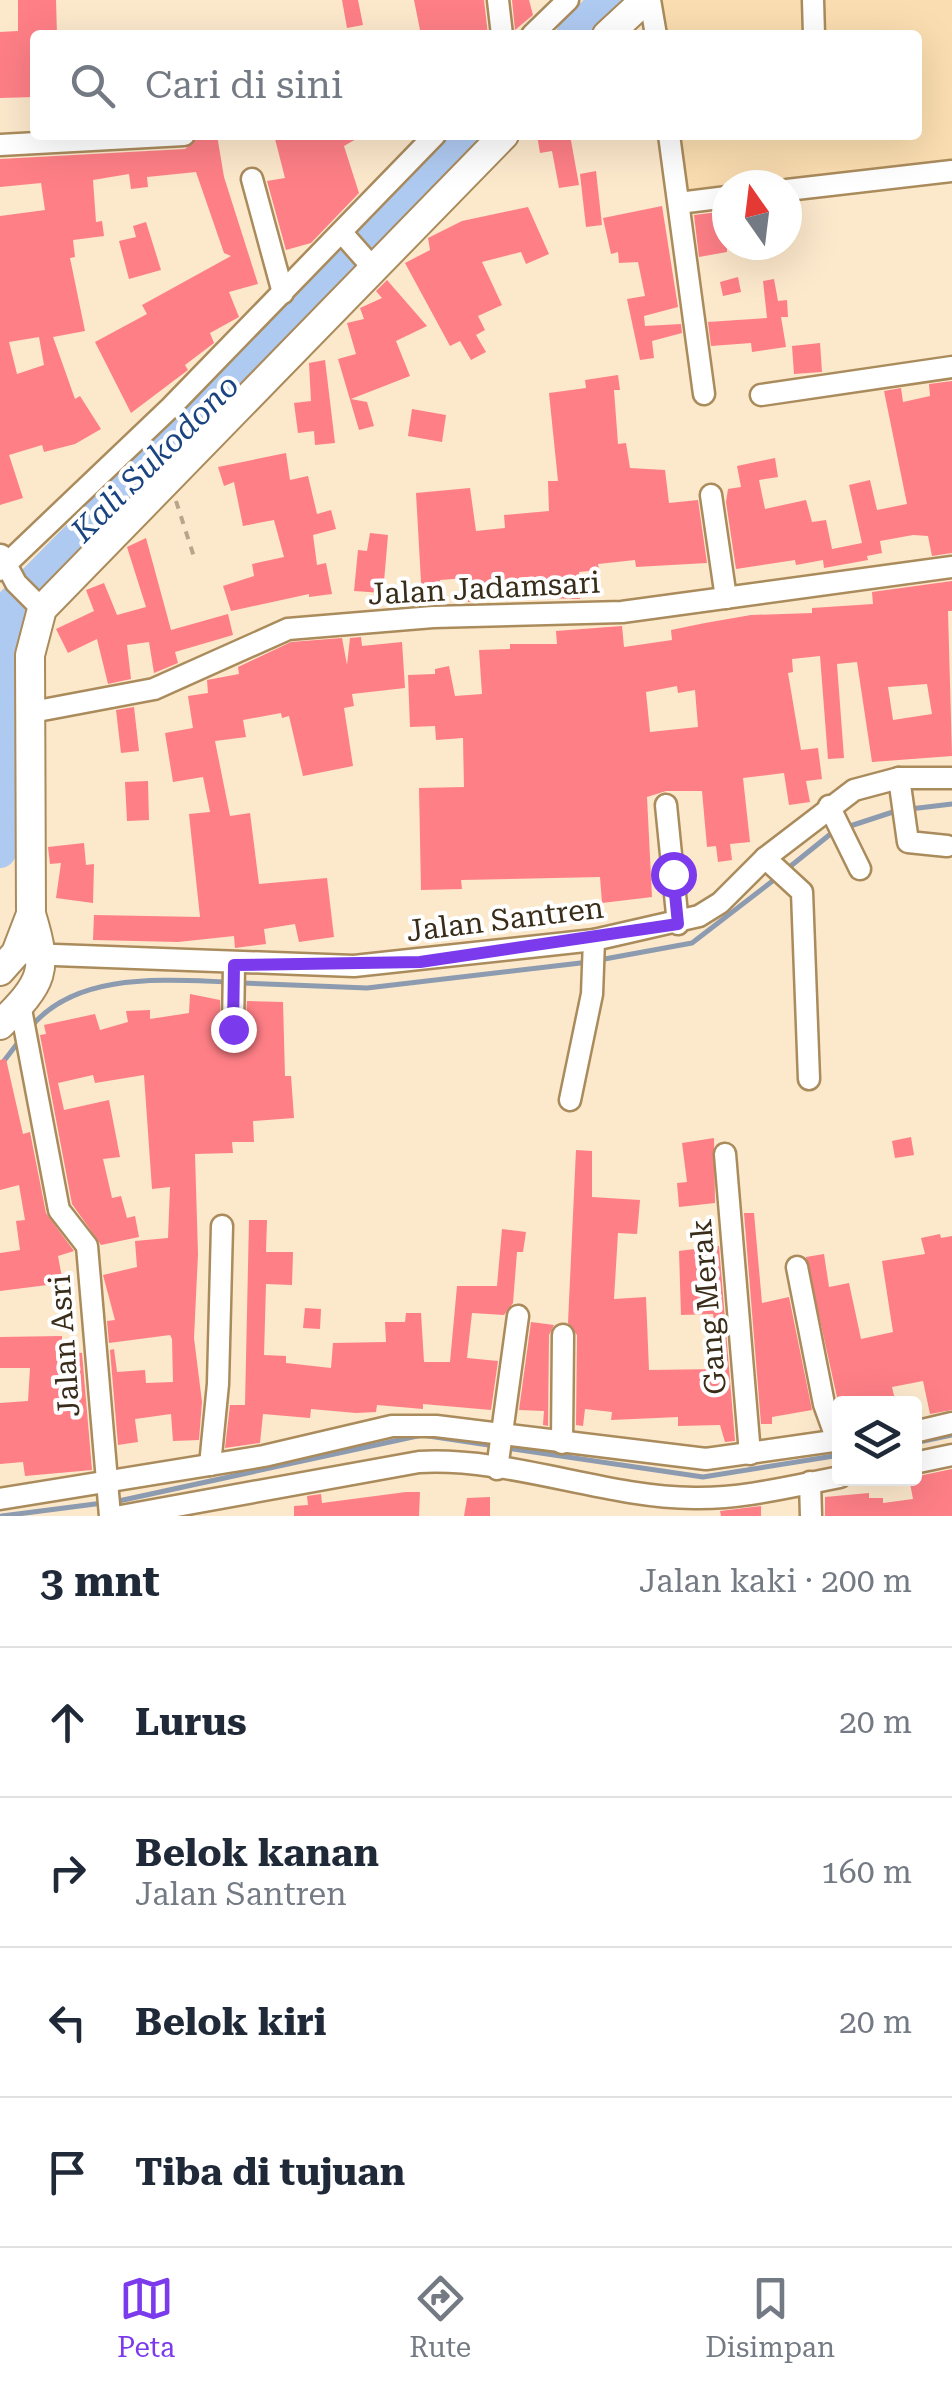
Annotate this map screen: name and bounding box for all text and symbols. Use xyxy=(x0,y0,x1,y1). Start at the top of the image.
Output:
search box xyxy=(30,30,922,140)
icon: search xyxy=(65,58,120,113)
text: Cari di sini xyxy=(145,63,343,107)
north arrow xyxy=(712,170,802,260)
water label: Kali Sukodono xyxy=(63,366,247,550)
street label: Jalan Jadamsari xyxy=(367,564,601,612)
route start xyxy=(651,852,697,898)
street label: Jalan Santren xyxy=(404,890,606,948)
route end xyxy=(211,1007,257,1053)
street label: Gang Merak xyxy=(683,1218,733,1396)
street label: Jalan Asri xyxy=(42,1274,86,1418)
map controls xyxy=(832,1396,922,1486)
button: layers xyxy=(832,1396,922,1486)
text: 3 mnt xyxy=(40,1557,160,1606)
text: Jalan kaki · 200 m xyxy=(639,1562,912,1600)
icon: ahead xyxy=(40,1695,95,1750)
text: Lurus xyxy=(135,1700,247,1744)
text: 20 m xyxy=(839,1703,912,1741)
text: Belok kanan xyxy=(135,1831,379,1875)
icon: right xyxy=(40,1845,95,1900)
text: 160 m xyxy=(821,1853,912,1891)
text: Jalan Santren xyxy=(135,1875,347,1913)
icon: left xyxy=(40,1995,95,2050)
text: Belok kiri xyxy=(135,2000,326,2044)
text: 20 m xyxy=(839,2003,912,2041)
icon: arrive xyxy=(40,2145,95,2200)
text: Tiba di tujuan xyxy=(135,2150,405,2194)
tab: Peta xyxy=(117,2271,175,2364)
tab: Rute xyxy=(409,2271,471,2364)
tab: Disimpan xyxy=(705,2271,835,2364)

